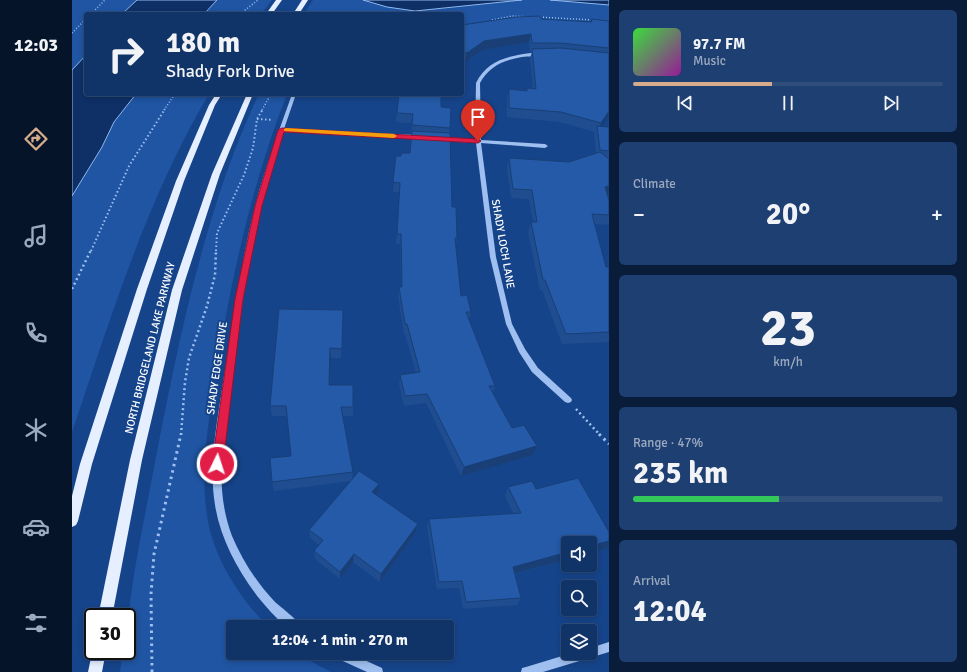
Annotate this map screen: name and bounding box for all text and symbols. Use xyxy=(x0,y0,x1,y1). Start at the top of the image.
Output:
text: 180 m xyxy=(166,26,240,60)
icon: right xyxy=(100,28,152,80)
text: 12:03 xyxy=(14,34,58,56)
text: 97.7 FM xyxy=(693,35,745,53)
text: Music xyxy=(693,53,726,69)
text: Shady Fork Drive xyxy=(166,60,295,82)
icon: previous xyxy=(674,92,696,114)
icon: pause xyxy=(777,92,799,114)
icon: next xyxy=(880,92,902,114)
pin xyxy=(461,100,495,141)
icon: arrive xyxy=(467,106,489,128)
icon: directions xyxy=(22,125,50,153)
text: Climate xyxy=(633,176,676,192)
text: 20° xyxy=(766,196,810,233)
street label: SHADY LOCH LANE xyxy=(489,198,517,290)
text: − xyxy=(633,201,645,228)
text: + xyxy=(931,201,943,228)
icon: music xyxy=(22,222,50,250)
street label: NORTH BRIDGELAND LAKE PARKWAY xyxy=(122,260,178,435)
text: 23 xyxy=(760,296,816,360)
icon: phone xyxy=(22,319,50,347)
street label: SHADY EDGE DRIVE xyxy=(204,321,230,415)
text: km/h xyxy=(773,354,803,370)
icon: climate xyxy=(22,416,50,444)
text: Range · 47% xyxy=(633,435,703,451)
position arrow xyxy=(196,443,238,485)
text: 235 km xyxy=(633,455,728,492)
icon: car xyxy=(22,513,50,541)
map controls xyxy=(561,536,597,660)
button: sound xyxy=(561,536,597,572)
text: Arrival xyxy=(633,573,670,589)
button: search xyxy=(561,580,597,616)
text: 12:04 xyxy=(633,593,707,630)
speed limit sign: 30 xyxy=(84,608,136,660)
icon: filters xyxy=(22,609,50,637)
button: layers xyxy=(561,624,597,660)
text: 12:04 · 1 min · 270 m xyxy=(272,631,408,649)

